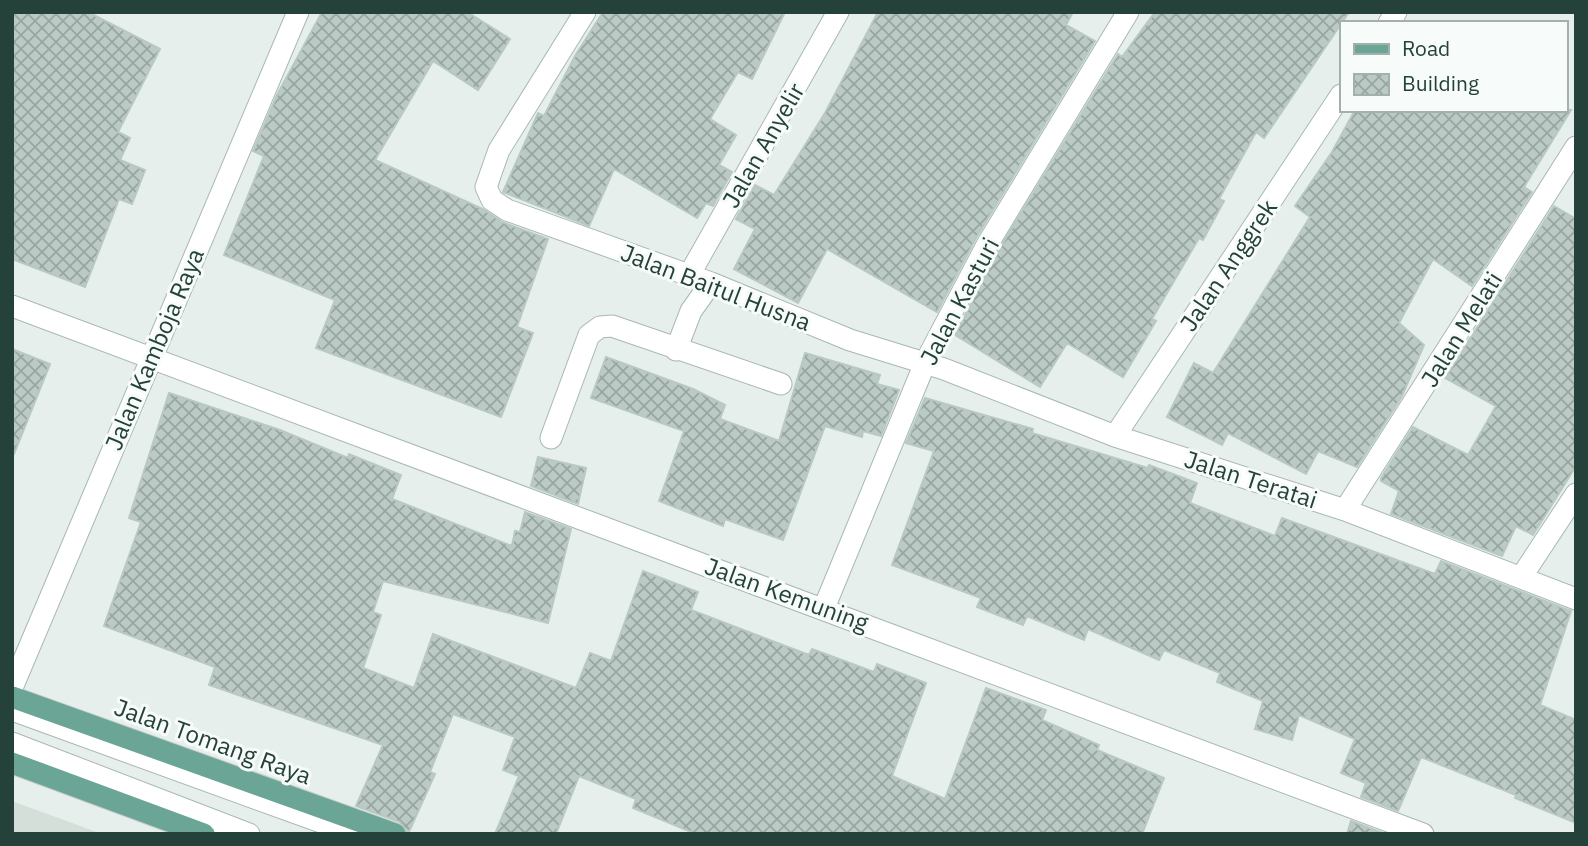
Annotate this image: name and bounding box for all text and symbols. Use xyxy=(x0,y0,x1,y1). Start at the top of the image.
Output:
legend xyxy=(1340,21,1567,112)
text: Road xyxy=(1402,34,1450,62)
text: Building xyxy=(1402,69,1479,97)
street label: Jalan Anyelir xyxy=(714,77,812,213)
street label: Jalan Anggrek xyxy=(1172,193,1284,337)
street label: Jalan Kasturi xyxy=(912,232,1006,370)
street label: Jalan Baitul Husna xyxy=(616,236,816,338)
street label: Jalan Kamboja Raya xyxy=(97,243,211,455)
street label: Jalan Melati xyxy=(1413,265,1509,393)
street label: Jalan Teratai xyxy=(1181,442,1321,516)
street label: Jalan Kemuning xyxy=(701,550,874,639)
street label: Jalan Tomang Raya xyxy=(110,691,316,792)

